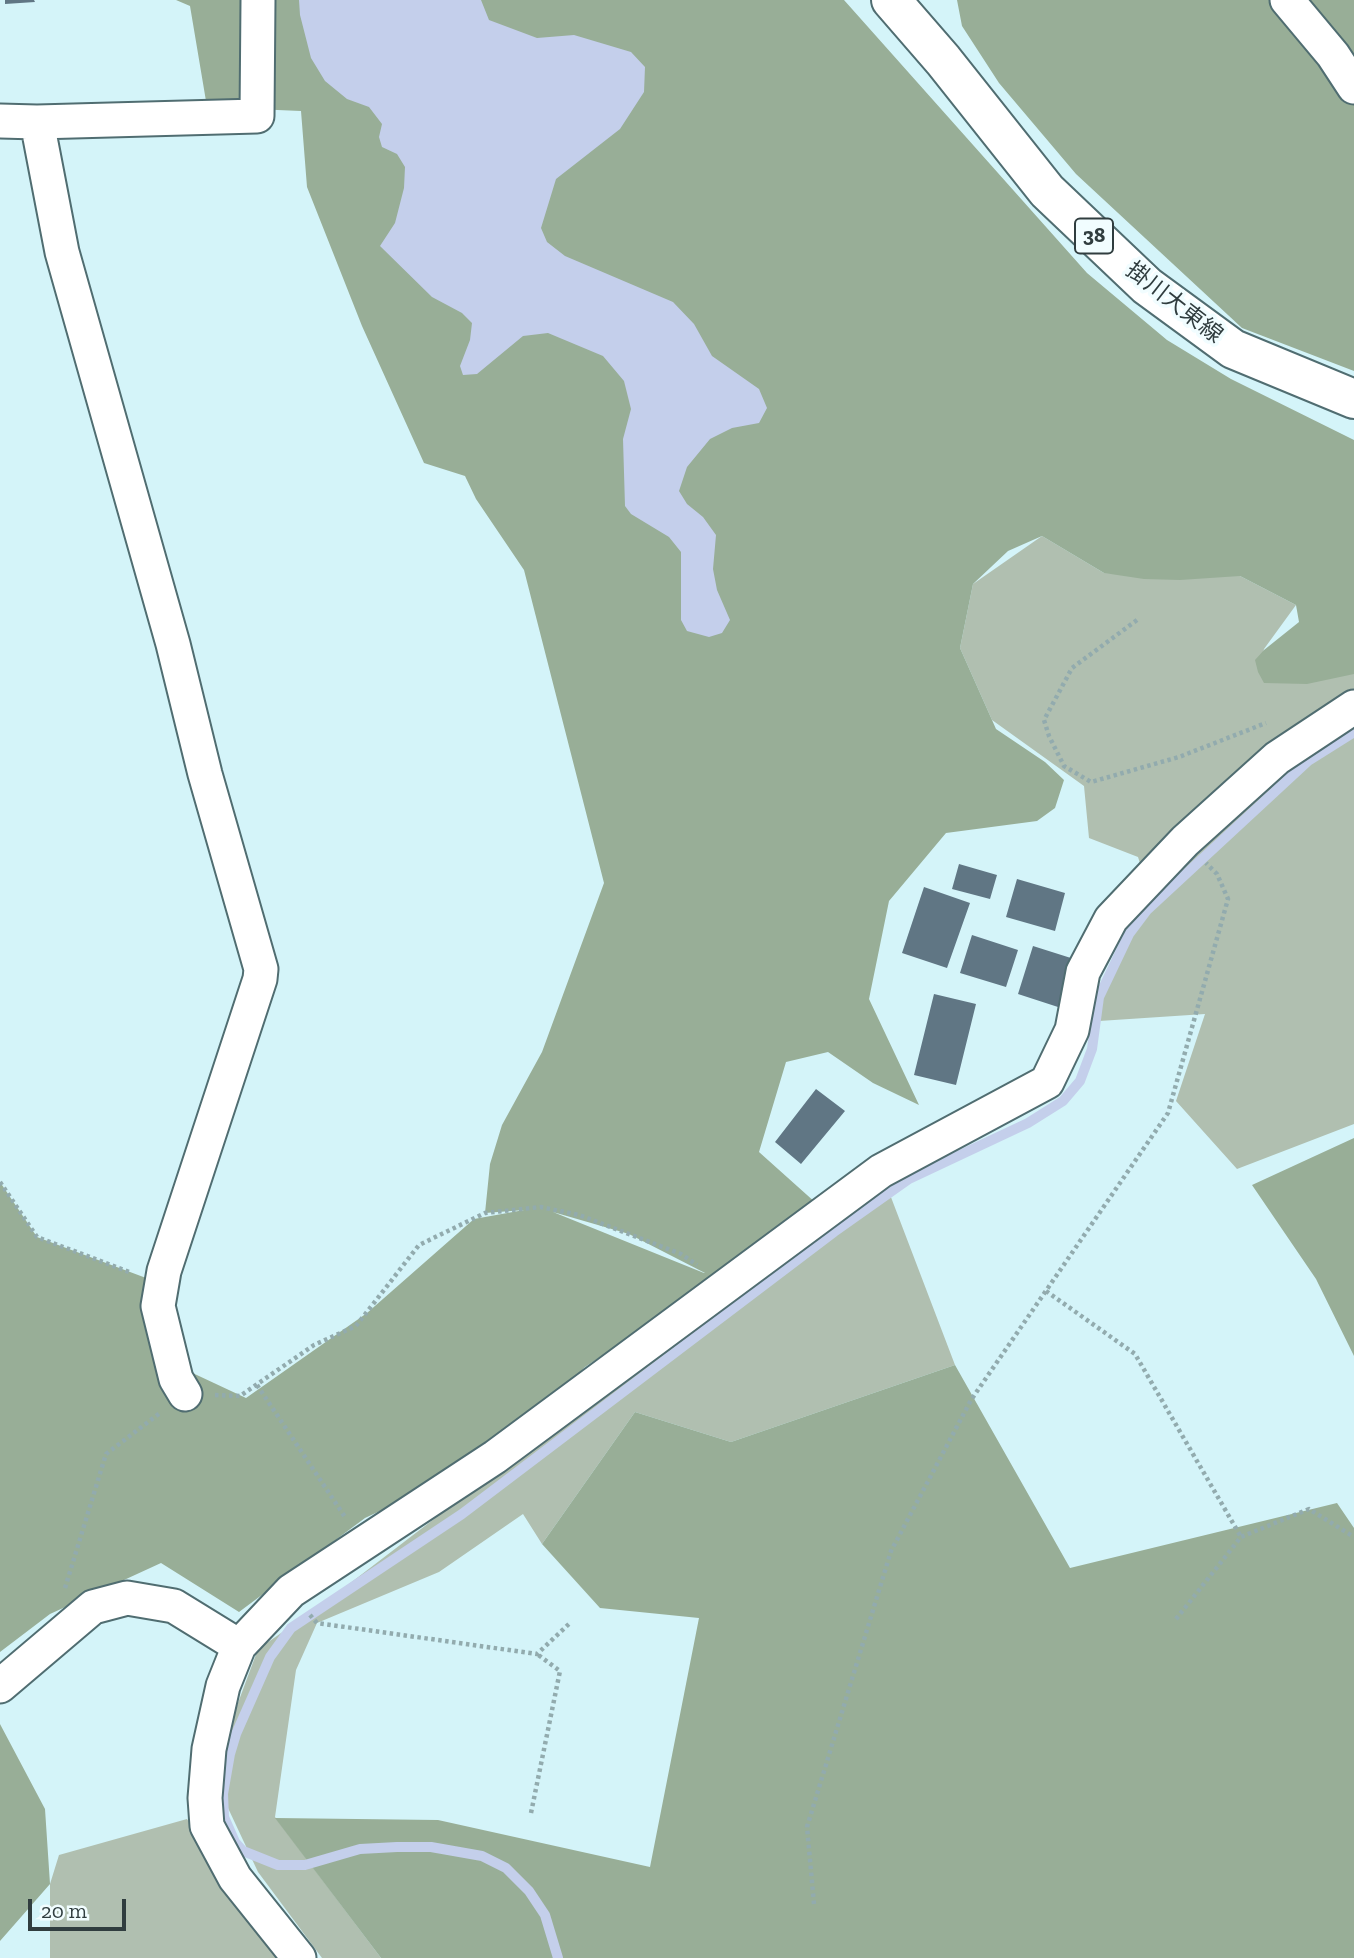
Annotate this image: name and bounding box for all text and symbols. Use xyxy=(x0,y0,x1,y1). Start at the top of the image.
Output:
road number: 38 xyxy=(1075,218,1113,254)
street label: 掛川大東線 xyxy=(1120,257,1228,349)
scale bar xyxy=(32,1884,130,1928)
text: 20 m xyxy=(41,1898,87,1923)

